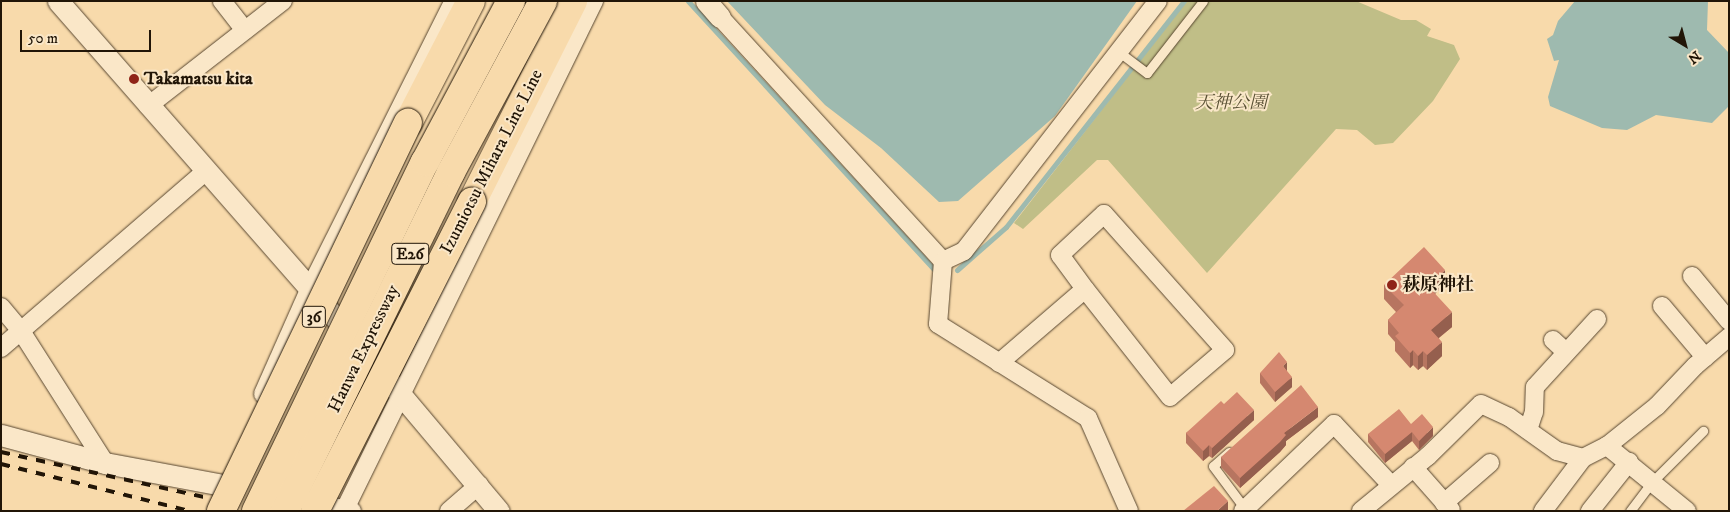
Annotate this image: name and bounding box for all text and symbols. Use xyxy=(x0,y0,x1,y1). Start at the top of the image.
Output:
scale bar xyxy=(22,20,154,52)
north arrow xyxy=(1660,20,1710,70)
text: 50 m xyxy=(28,29,58,48)
text: N xyxy=(1684,46,1704,68)
street label: Izumiotsu Mihara Line Line xyxy=(436,66,548,258)
place label: Takamatsu kita xyxy=(144,68,253,90)
marker: Takamatsu kita xyxy=(128,73,140,85)
park label: 天神公園 xyxy=(1195,92,1267,114)
road number: E26 xyxy=(390,240,430,268)
place label: 萩原神社 xyxy=(1402,274,1474,296)
marker: 萩原神社 xyxy=(1386,279,1398,291)
street label: Hanwa Expressway xyxy=(324,282,404,416)
road number: 36 xyxy=(302,304,326,330)

